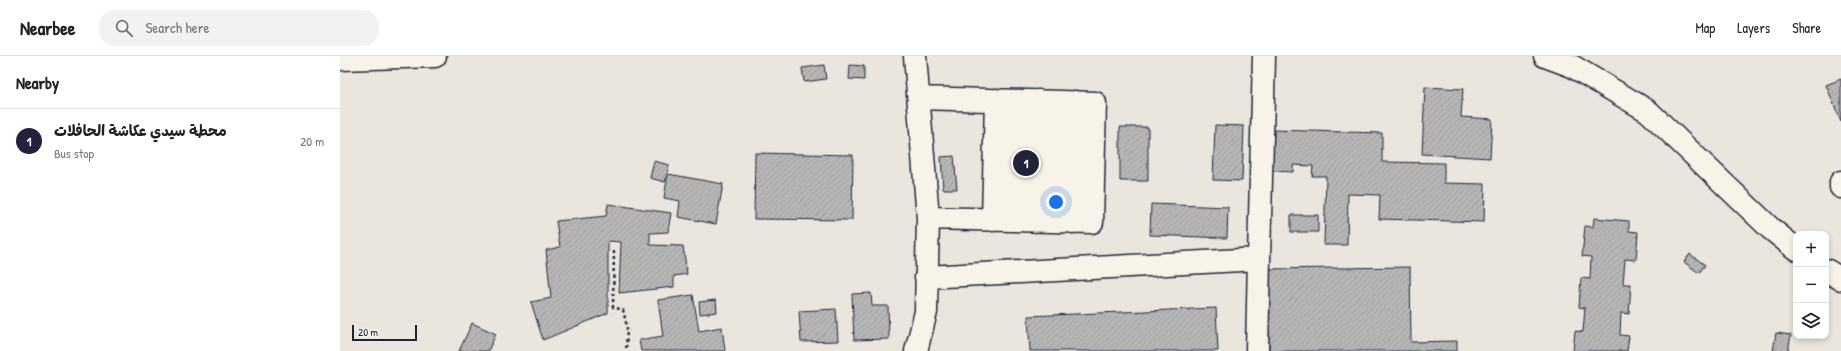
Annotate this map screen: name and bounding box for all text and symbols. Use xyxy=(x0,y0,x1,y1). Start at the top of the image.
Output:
search box xyxy=(99,10,379,46)
text: Nearbee xyxy=(20,15,75,41)
icon: search xyxy=(113,17,135,39)
text: Search here xyxy=(145,17,210,38)
text: Map xyxy=(1695,18,1715,37)
text: Layers xyxy=(1737,18,1770,37)
text: Share xyxy=(1792,18,1821,37)
text: Nearby xyxy=(16,71,59,94)
text: محطة سيدي عكاشة الحافلات xyxy=(54,120,227,141)
text: 1 xyxy=(27,132,31,150)
text: 20 m xyxy=(300,132,324,150)
text: Bus stop xyxy=(54,144,94,162)
pin: 1 xyxy=(1013,148,1039,178)
your location xyxy=(1046,192,1066,212)
map controls xyxy=(1793,231,1829,339)
button: + xyxy=(1793,231,1829,267)
button: − xyxy=(1793,267,1829,303)
button: layers xyxy=(1793,303,1829,339)
scale bar xyxy=(352,323,417,342)
text: 20 m xyxy=(358,325,378,339)

